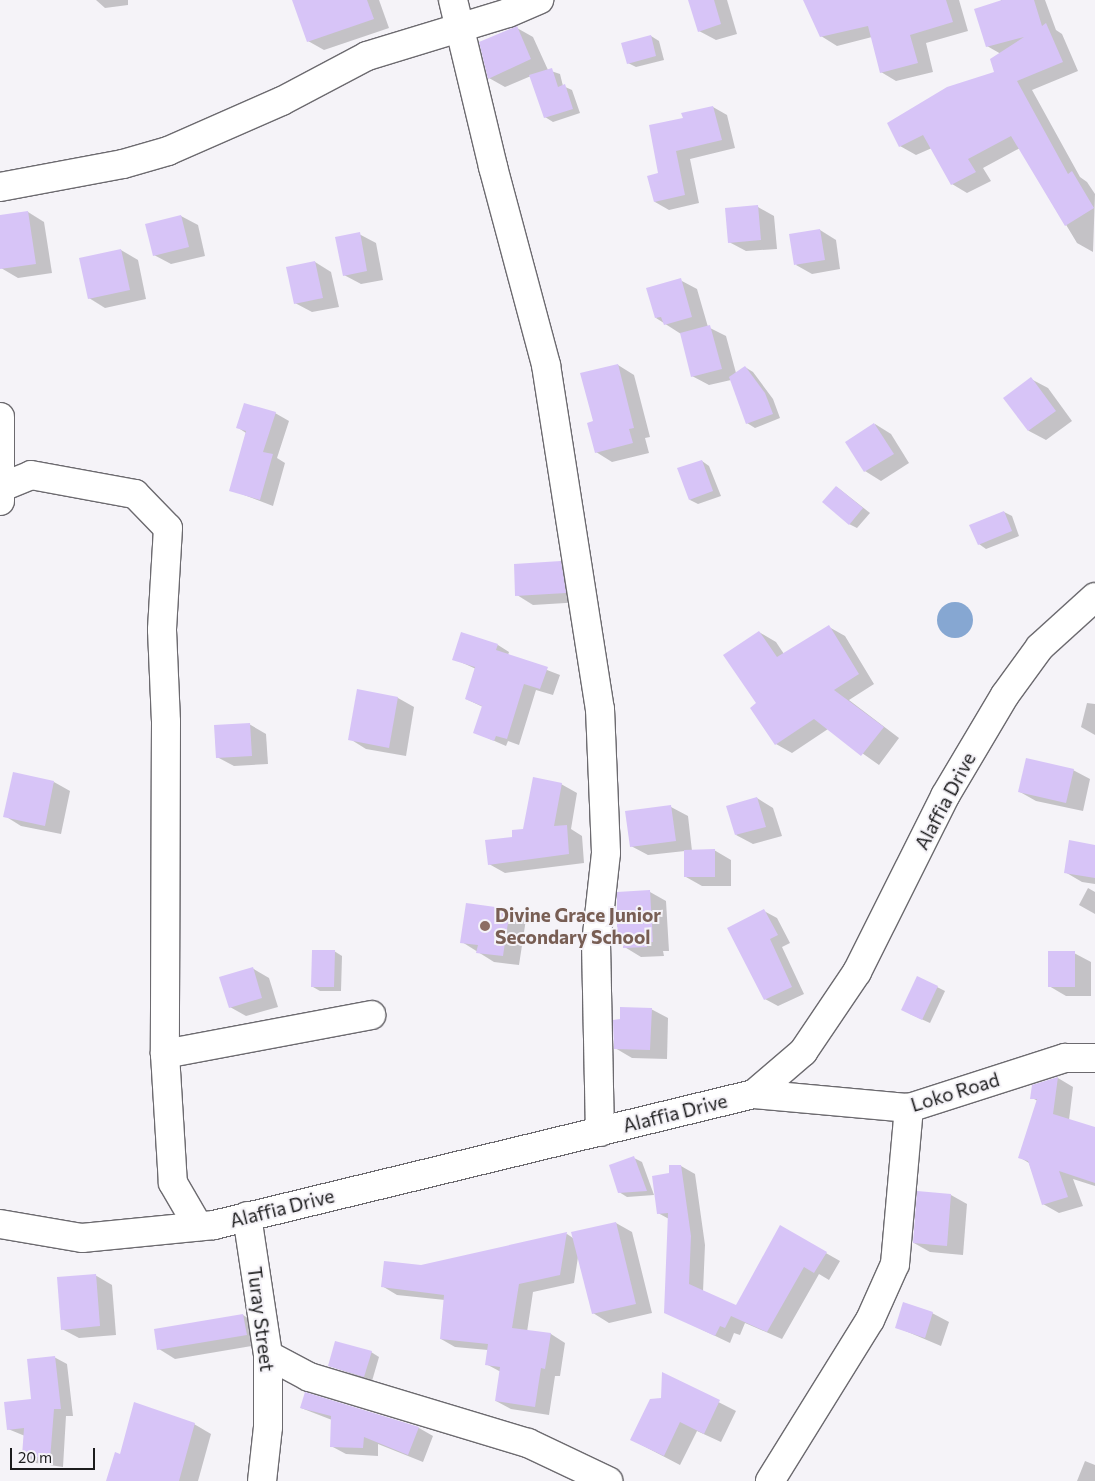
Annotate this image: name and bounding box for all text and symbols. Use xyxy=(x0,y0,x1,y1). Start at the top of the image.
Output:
street label: Alaffia Drive xyxy=(910,748,980,854)
place label: Divine Grace Junior Secondary School xyxy=(495,904,661,948)
marker: Divine Grace Junior Secondary School xyxy=(479,920,491,932)
street label: Loko Road xyxy=(908,1068,1002,1116)
street label: Alaffia Drive xyxy=(620,1089,730,1137)
street label: Alaffia Drive xyxy=(227,1184,337,1232)
street label: Turay Street xyxy=(243,1265,279,1373)
scale bar xyxy=(12,1438,98,1470)
text: 20 m xyxy=(18,1448,52,1466)

